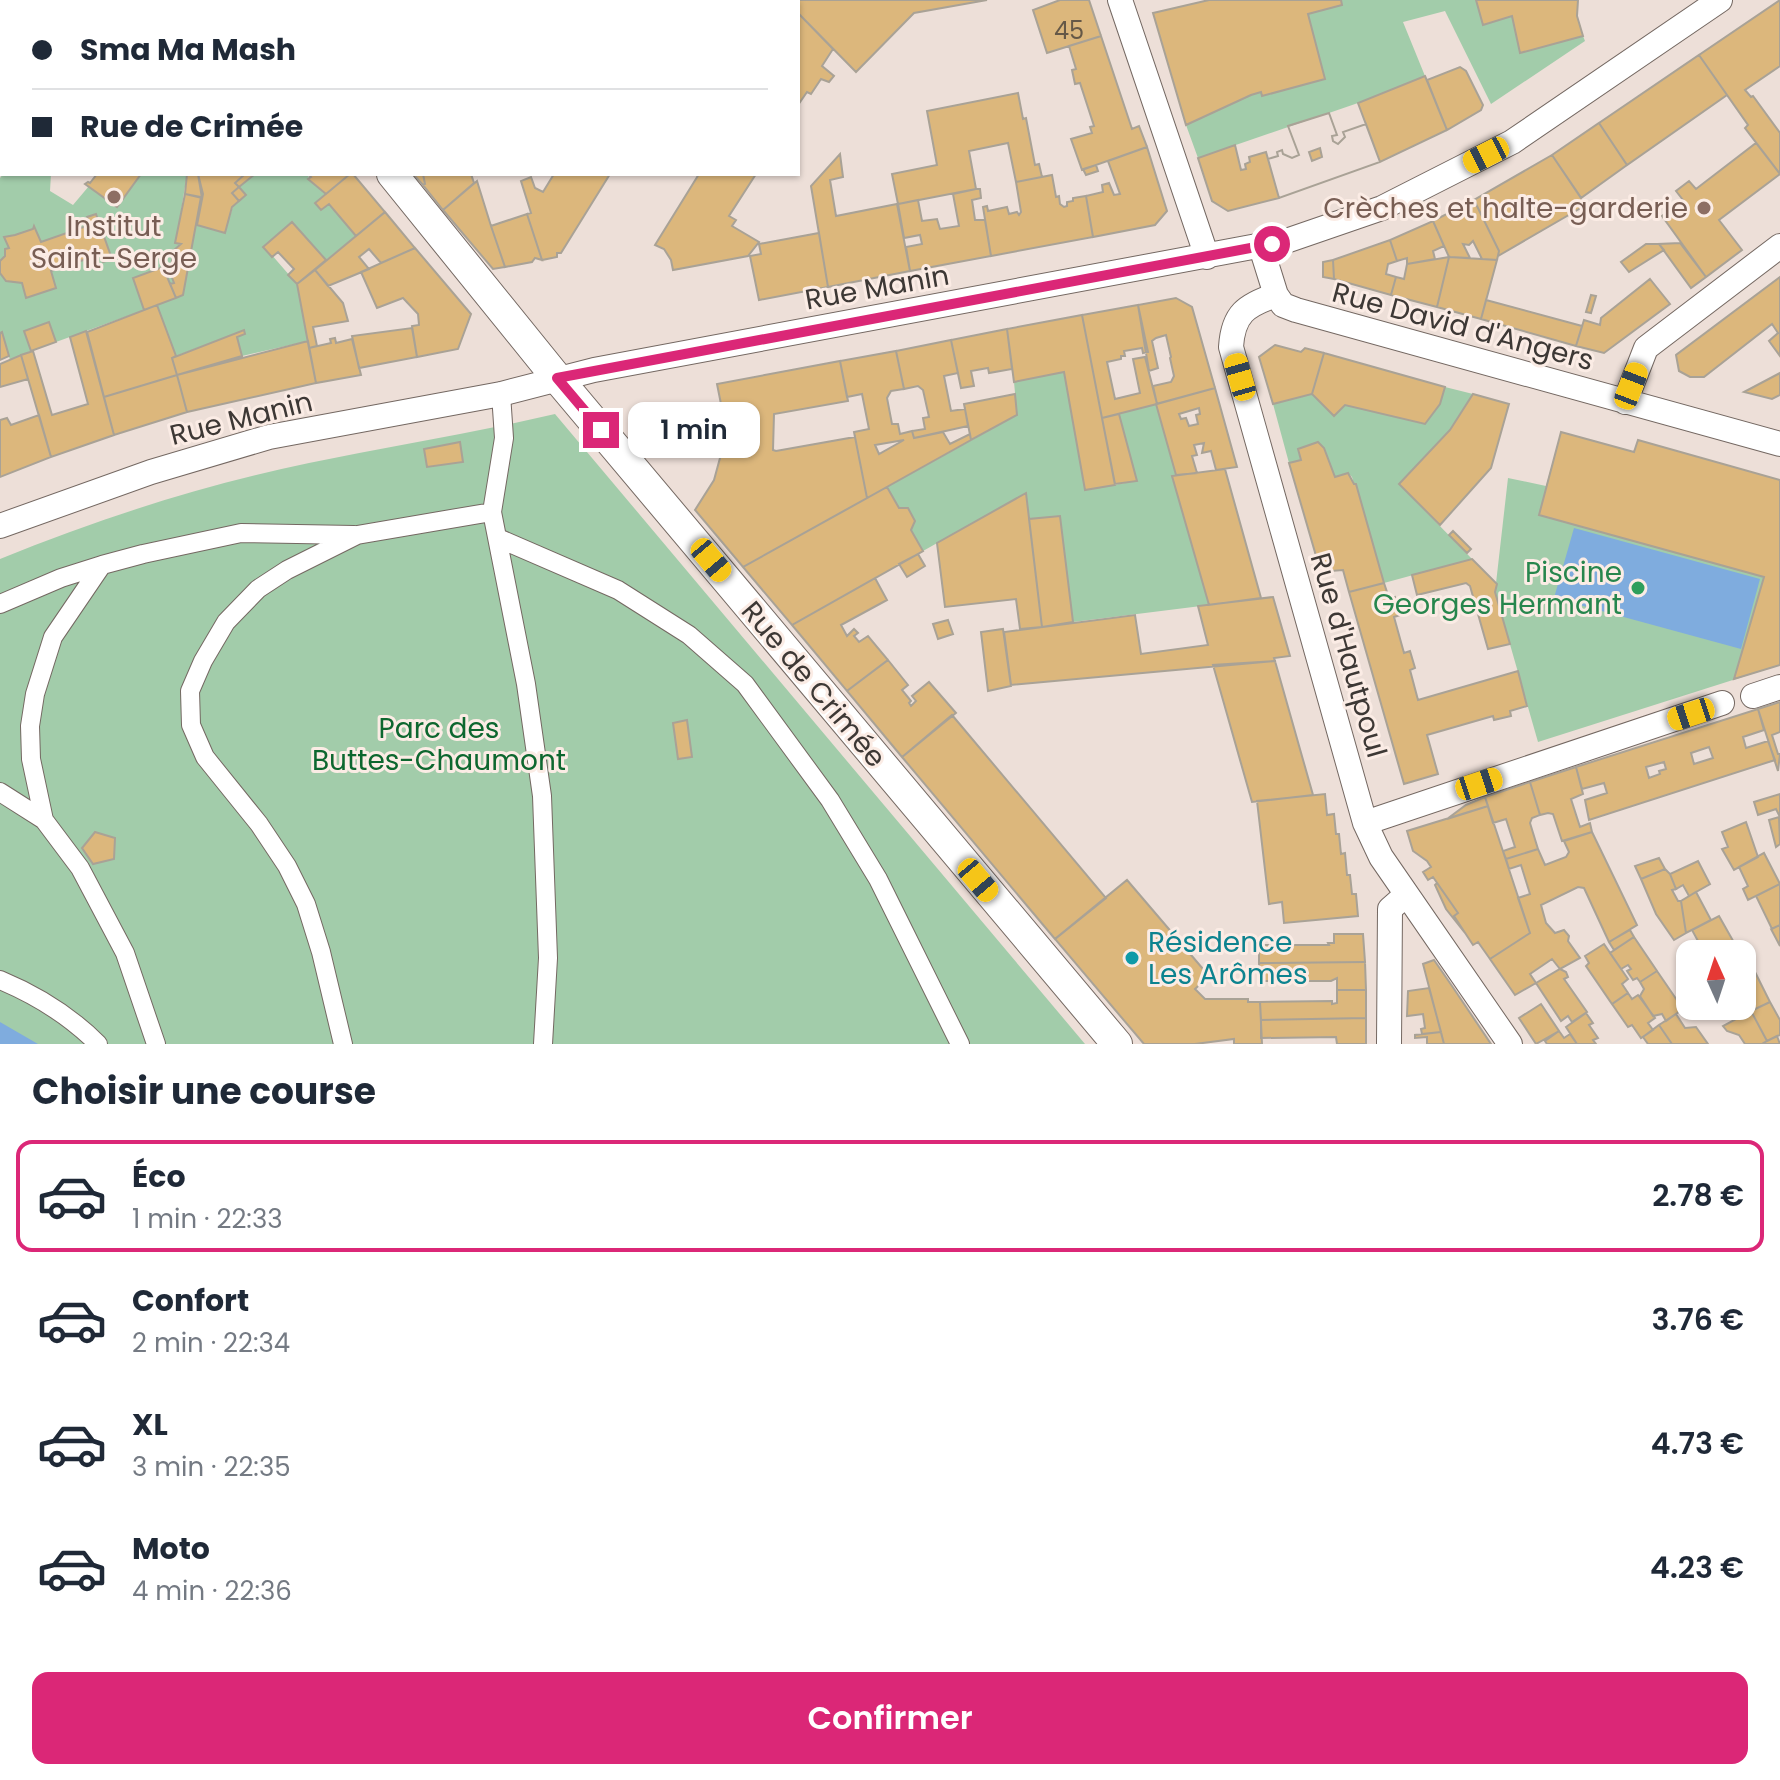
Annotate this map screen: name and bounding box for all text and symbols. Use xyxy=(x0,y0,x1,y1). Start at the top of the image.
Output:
house number: 45 xyxy=(1054,14,1084,47)
text: Sma Ma Mash xyxy=(80,28,296,71)
text: Rue de Crimée xyxy=(80,105,303,148)
car xyxy=(1459,133,1513,177)
marker: Institut Saint-Serge xyxy=(105,188,123,206)
place label: Crèches et halte-garderie xyxy=(1323,189,1688,228)
marker: Crèches et halte-garderie xyxy=(1695,199,1713,217)
place label: Institut Saint-Serge xyxy=(31,207,197,278)
route start xyxy=(1254,226,1290,262)
street label: Rue Manin xyxy=(802,256,952,319)
street label: Rue David d'Angers xyxy=(1328,273,1598,380)
car xyxy=(1222,351,1258,403)
car xyxy=(1611,359,1651,413)
street label: Rue Manin xyxy=(166,382,316,455)
callout: 1 min xyxy=(629,402,761,458)
route end xyxy=(583,412,619,448)
text: 1 min xyxy=(660,412,728,448)
car xyxy=(686,534,736,586)
street label: Rue d'Hautpoul xyxy=(1301,548,1396,762)
place label: Piscine Georges Hermant xyxy=(1373,553,1622,624)
marker: Piscine Georges Hermant xyxy=(1629,579,1647,597)
street label: Rue de Crimée xyxy=(732,593,895,776)
car xyxy=(1664,695,1718,733)
park label: Parc des Buttes-Chaumont xyxy=(312,709,566,780)
car xyxy=(1452,765,1506,803)
car xyxy=(953,854,1003,906)
place label: Résidence Les Arômes xyxy=(1148,923,1308,994)
north arrow xyxy=(1676,940,1756,1020)
map controls xyxy=(1676,940,1756,1020)
marker: Résidence Les Arômes xyxy=(1123,949,1141,967)
text: Choisir une course xyxy=(32,1066,376,1117)
text: Éco xyxy=(132,1155,186,1198)
icon: car xyxy=(36,1160,108,1232)
text: 2.78 € xyxy=(1652,1174,1744,1217)
text: 1 min · 22:33 xyxy=(132,1201,283,1237)
text: Confort xyxy=(132,1279,249,1322)
icon: car xyxy=(36,1284,108,1356)
text: 3.76 € xyxy=(1651,1298,1744,1341)
text: 2 min · 22:34 xyxy=(132,1325,290,1361)
text: XL xyxy=(132,1403,168,1446)
icon: car xyxy=(36,1408,108,1480)
text: 4.73 € xyxy=(1651,1422,1744,1465)
text: 3 min · 22:35 xyxy=(132,1449,291,1485)
text: Moto xyxy=(132,1527,210,1570)
icon: car xyxy=(36,1532,108,1604)
text: 4.23 € xyxy=(1650,1546,1744,1589)
text: 4 min · 22:36 xyxy=(132,1573,292,1609)
button: Confirmer xyxy=(32,1672,1748,1764)

